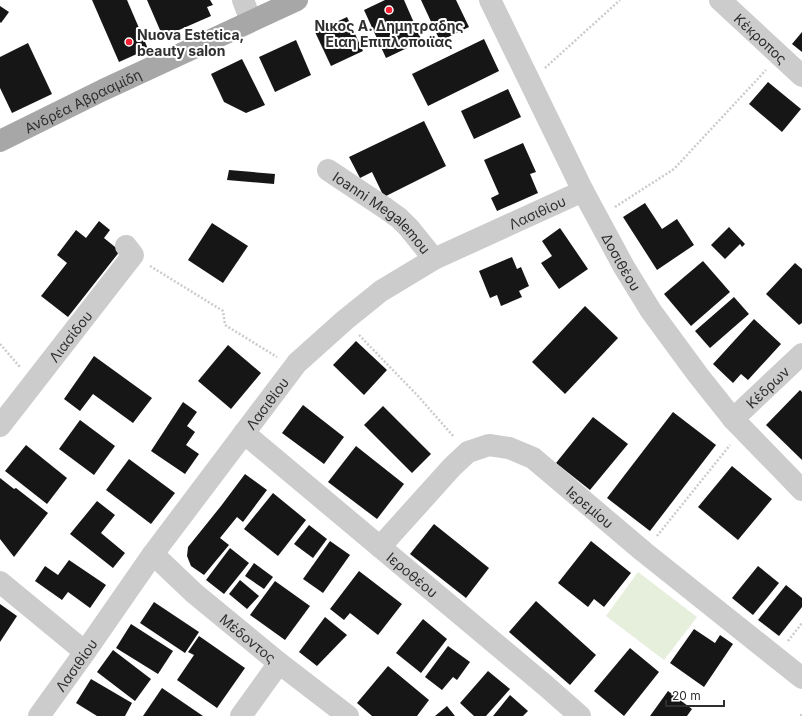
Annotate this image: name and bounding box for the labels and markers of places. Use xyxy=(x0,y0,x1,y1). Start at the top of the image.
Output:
marker: Νικος Α. Δημητραδης Ειαη Επιπλοποιϊας xyxy=(384,5,394,15)
place label: Νικος Α. Δημητραδης Ειαη Επιπλοποιϊας xyxy=(314,17,464,50)
place label: Nuova Estetica, beauty salon xyxy=(137,26,244,59)
marker: Nuova Estetica, beauty salon xyxy=(124,37,134,47)

